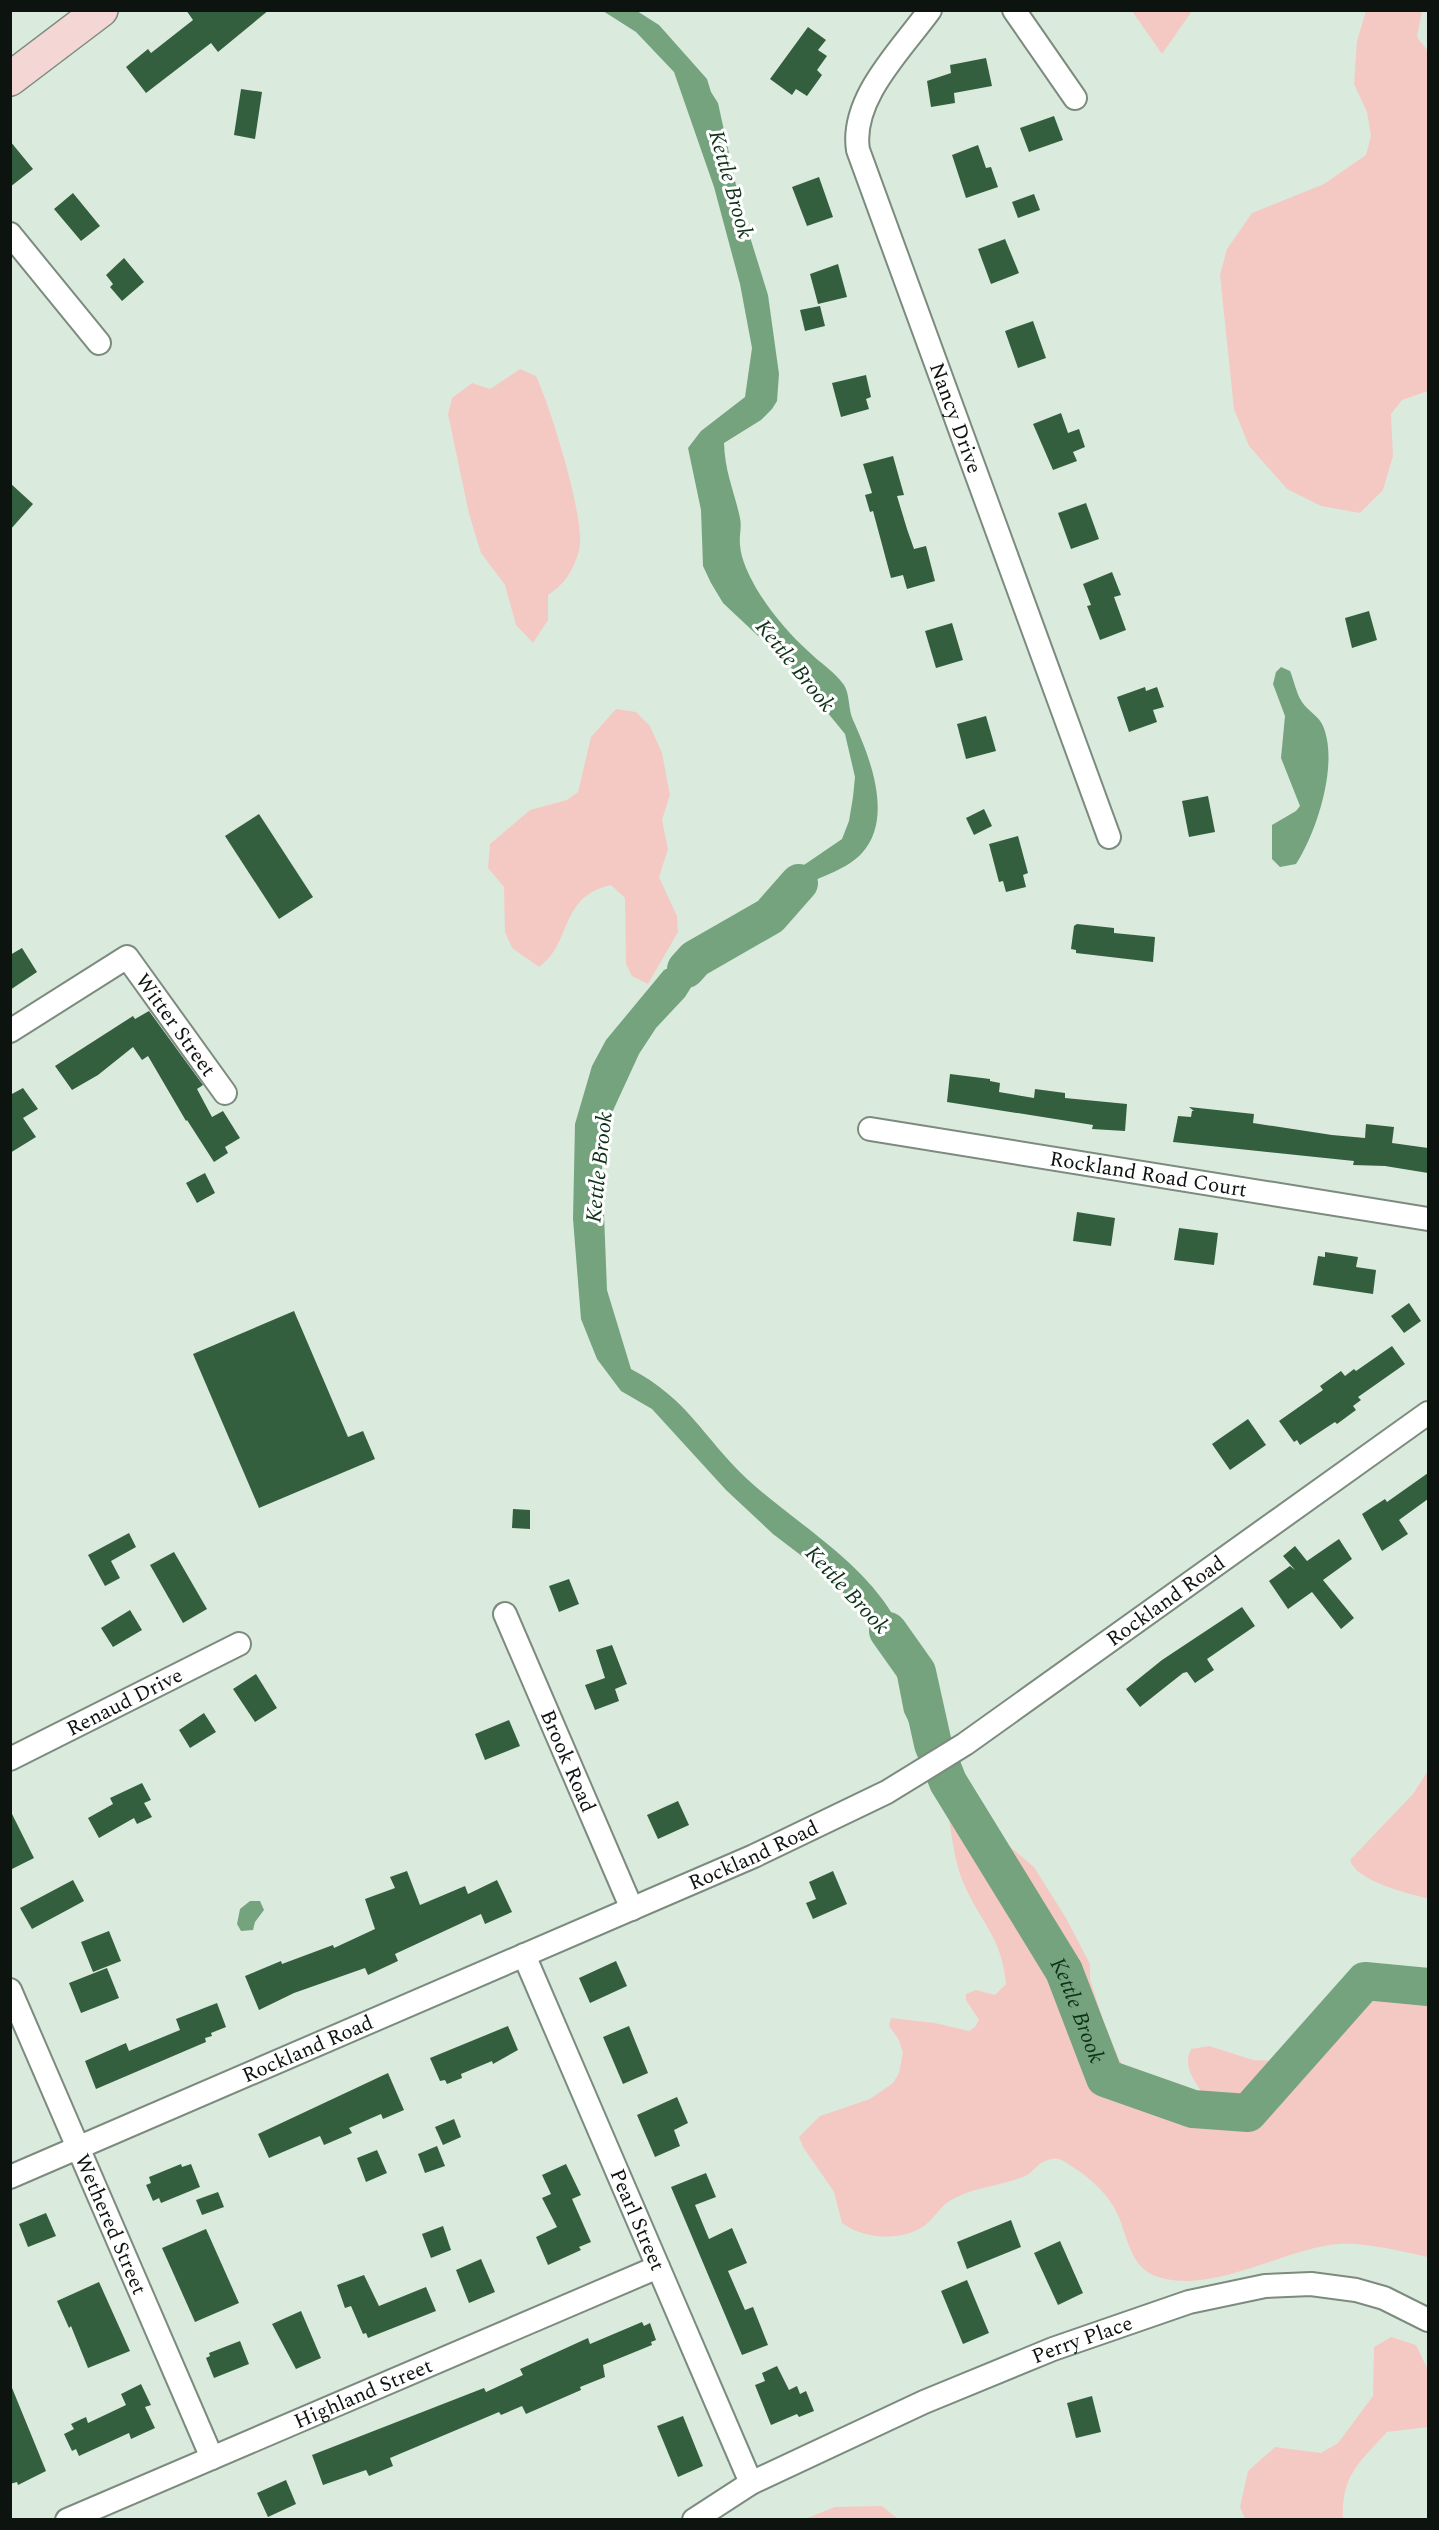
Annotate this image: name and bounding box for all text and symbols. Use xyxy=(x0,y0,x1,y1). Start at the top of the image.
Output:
water label: Kettle Brook xyxy=(699,126,762,243)
street label: Nancy Drive xyxy=(920,358,990,478)
water label: Kettle Brook xyxy=(747,612,843,720)
street label: Witter Street xyxy=(127,967,223,1084)
water label: Kettle Brook xyxy=(577,1110,622,1224)
street label: Rockland Road Court xyxy=(1047,1143,1249,1207)
water label: Kettle Brook xyxy=(797,1538,897,1642)
street label: Rockland Road xyxy=(1100,1548,1232,1655)
street label: Renaud Drive xyxy=(61,1660,189,1745)
street label: Brook Road xyxy=(531,1705,604,1818)
street label: Rockland Road xyxy=(684,1812,824,1899)
water label: Kettle Brook xyxy=(1041,1951,1113,2068)
street label: Rockland Road xyxy=(237,2007,378,2092)
street label: Wethered Street xyxy=(66,2149,155,2300)
street label: Pearl Street xyxy=(601,2164,673,2276)
street label: Perry Place xyxy=(1027,2308,1137,2373)
street label: Highland Street xyxy=(289,2350,438,2438)

